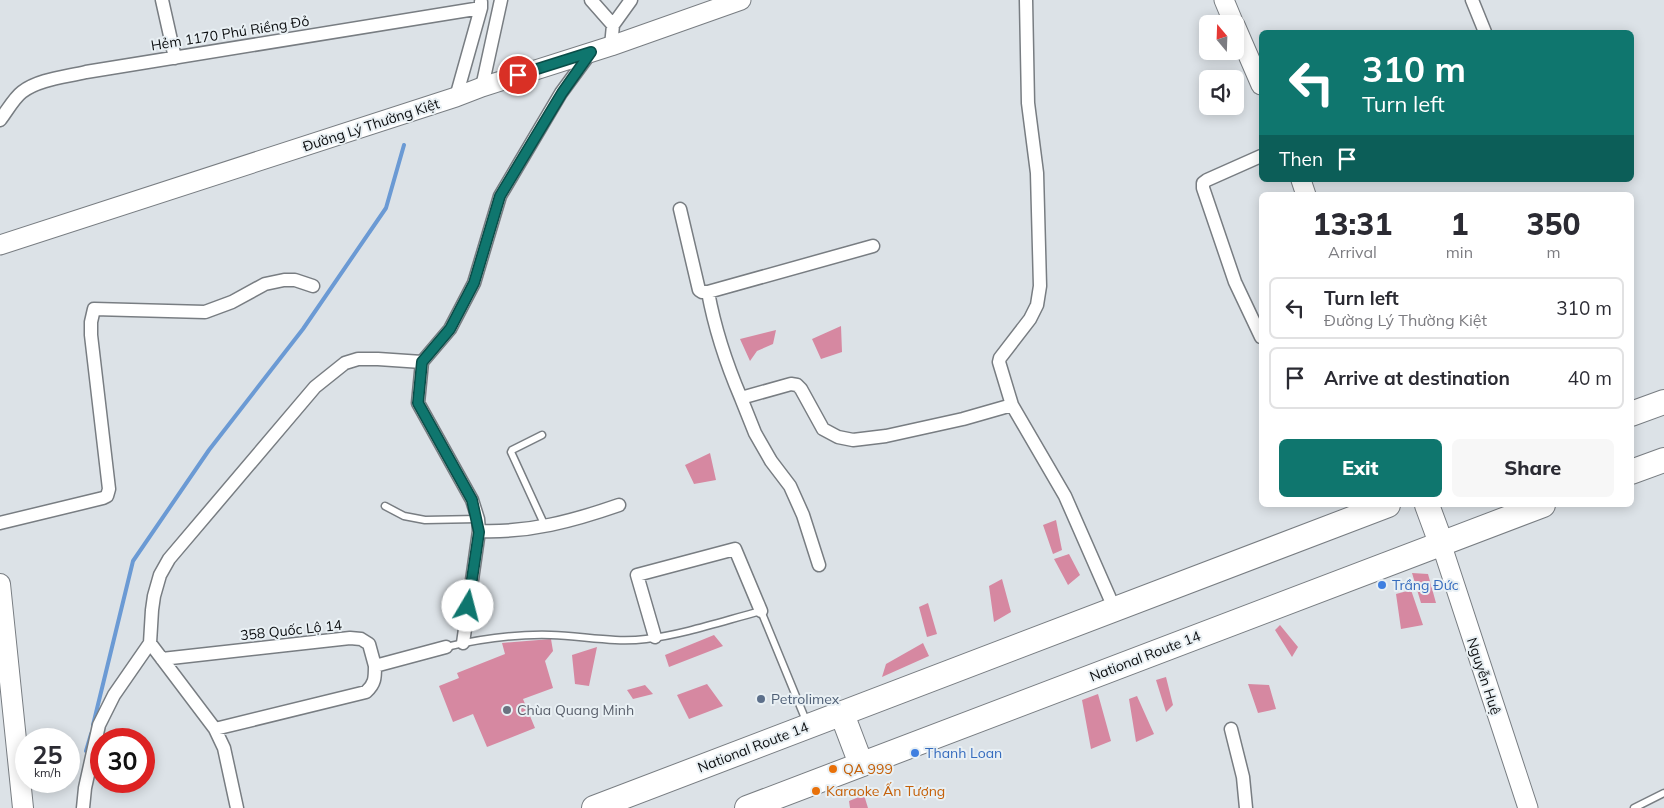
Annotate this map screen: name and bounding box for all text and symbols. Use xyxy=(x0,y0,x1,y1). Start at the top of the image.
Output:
street label: Hẻm 1170 Phú Riềng Đỏ xyxy=(150,12,310,54)
north arrow xyxy=(1199,15,1244,60)
map controls xyxy=(1199,15,1244,115)
text: 310 m xyxy=(1362,47,1466,91)
icon: left xyxy=(1279,50,1344,115)
pin xyxy=(497,54,539,96)
icon: arrive xyxy=(504,61,532,89)
button: sound xyxy=(1199,70,1244,115)
text: Turn left xyxy=(1362,90,1445,118)
street label: Đường Lý Thường Kiệt xyxy=(300,94,442,156)
icon: arrive xyxy=(1333,145,1361,173)
text: Then xyxy=(1279,147,1323,171)
text: 13:31 xyxy=(1312,205,1392,243)
text: 1 xyxy=(1450,205,1468,243)
text: 350 xyxy=(1527,205,1581,243)
text: Arrival xyxy=(1328,242,1377,262)
text: min xyxy=(1446,242,1473,262)
text: m xyxy=(1546,242,1561,262)
text: Turn left xyxy=(1324,286,1399,310)
icon: left xyxy=(1281,294,1309,322)
text: 310 m xyxy=(1556,296,1612,320)
text: Đường Lý Thường Kiệt xyxy=(1324,310,1487,330)
icon: arrive xyxy=(1281,364,1309,392)
text: Arrive at destination xyxy=(1324,366,1510,390)
text: 40 m xyxy=(1568,366,1612,390)
button: Exit xyxy=(1279,439,1442,497)
button: Share xyxy=(1452,439,1614,497)
place label: Trầng Đức xyxy=(1392,576,1459,594)
position arrow xyxy=(441,579,493,631)
marker: Trầng Đức xyxy=(1376,579,1388,591)
street label: 358 Quốc Lộ 14 xyxy=(239,616,343,644)
street label: National Route 14 xyxy=(1087,626,1203,685)
street label: Nguyễn Huệ xyxy=(1463,635,1505,717)
place label: Petrolimex xyxy=(771,690,840,708)
marker: Petrolimex xyxy=(755,693,767,705)
place label: Chùa Quang Minh xyxy=(517,701,634,719)
marker: Chùa Quang Minh xyxy=(501,704,513,716)
street label: National Route 14 xyxy=(695,717,811,776)
speed limit sign: 30 xyxy=(90,728,155,793)
text: 25 xyxy=(32,739,63,770)
place label: Thanh Loan xyxy=(925,744,1002,762)
marker: Thanh Loan xyxy=(909,747,921,759)
place label: QA 999 xyxy=(843,760,893,778)
marker: QA 999 xyxy=(827,763,839,775)
text: km/h xyxy=(34,765,61,780)
place label: Karaoke Ấn Tượng xyxy=(826,782,945,800)
marker: Karaoke Ấn Tượng xyxy=(810,785,822,797)

